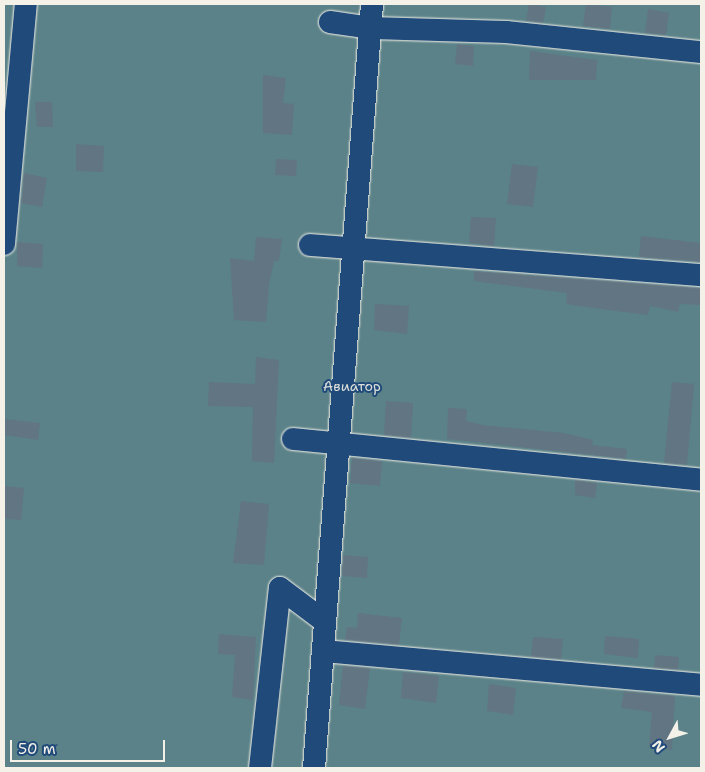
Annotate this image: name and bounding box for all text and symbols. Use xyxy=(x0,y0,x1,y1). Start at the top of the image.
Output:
park label: Авиатор xyxy=(323,378,381,394)
north arrow xyxy=(645,712,695,762)
scale bar xyxy=(12,730,168,762)
text: N xyxy=(648,736,669,756)
text: 50 m xyxy=(18,739,56,759)

